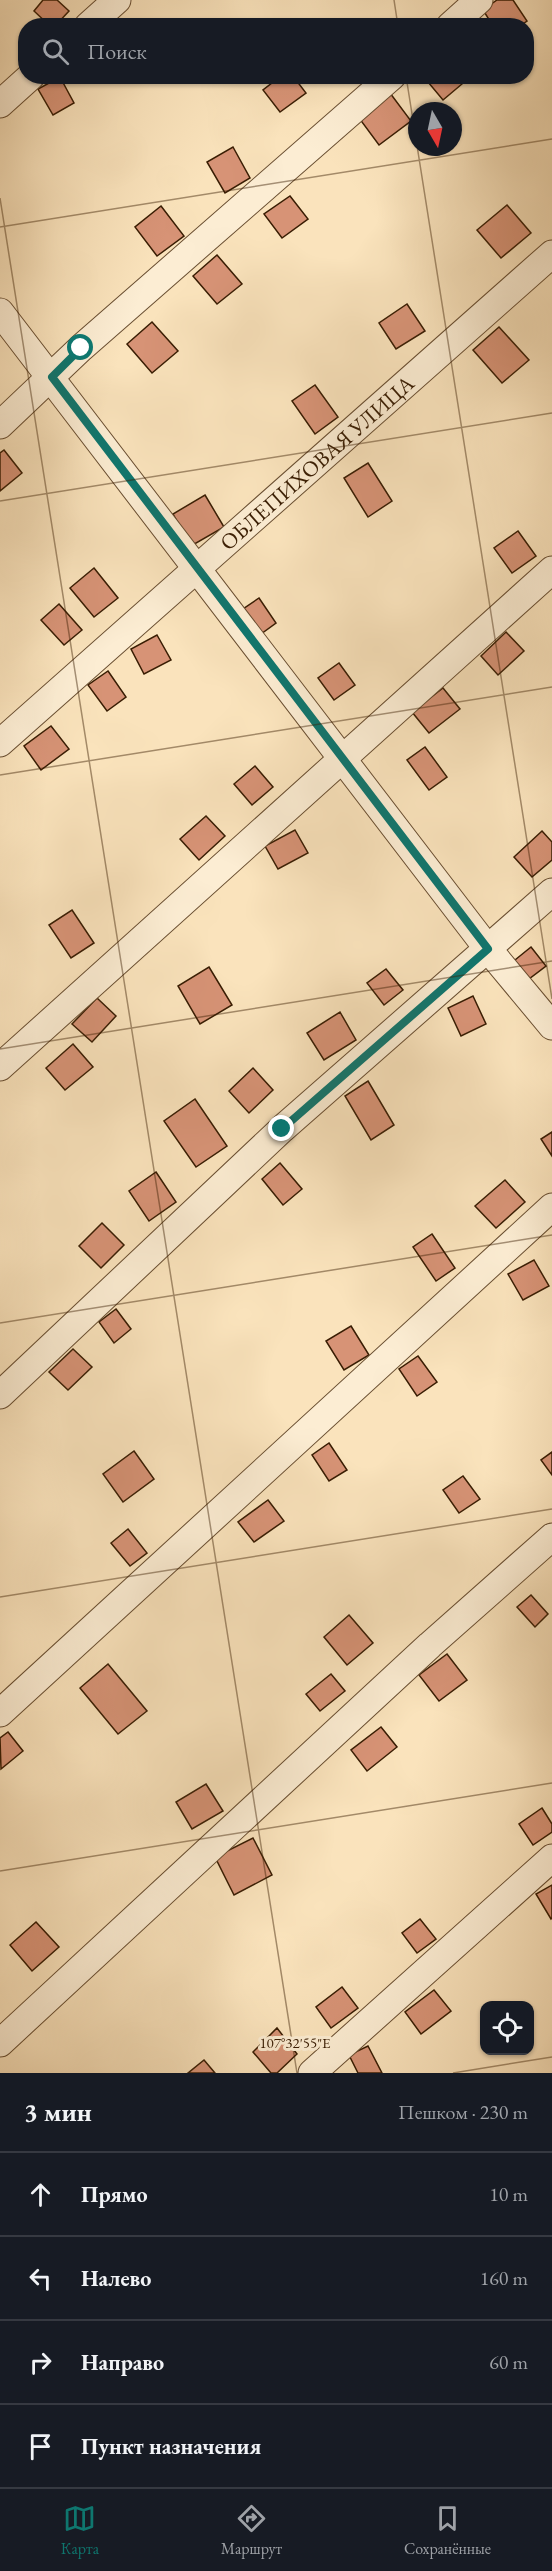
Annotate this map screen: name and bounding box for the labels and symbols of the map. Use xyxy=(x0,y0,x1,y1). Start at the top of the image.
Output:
north arrow xyxy=(408,102,462,156)
route start xyxy=(67,334,93,360)
street label: ОБЛЕПИХОВАЯ УЛИЦА xyxy=(214,369,421,557)
route end xyxy=(268,1115,294,1141)
text: 107°32'55"E xyxy=(259,2033,331,2052)

